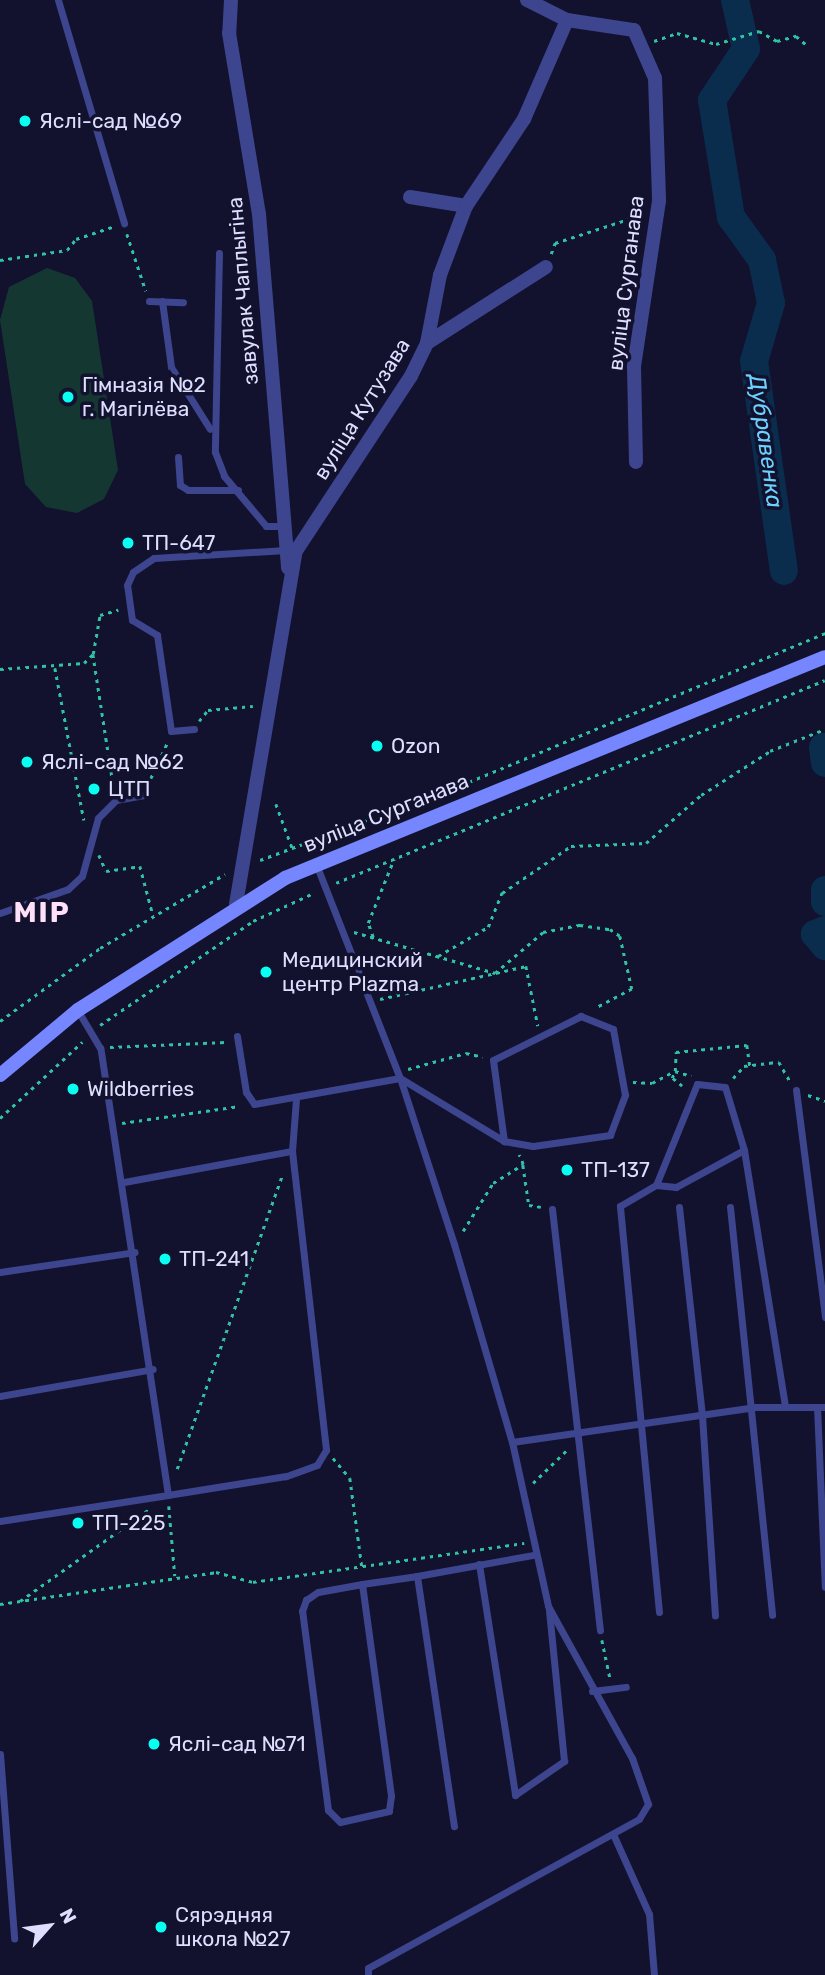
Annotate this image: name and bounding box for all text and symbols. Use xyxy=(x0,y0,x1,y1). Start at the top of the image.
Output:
place label: Яслі-сад №69 xyxy=(39,108,182,134)
marker: Яслі-сад №69 xyxy=(17,113,33,129)
street label: вуліца Сурганава xyxy=(603,194,649,372)
street label: завулак Чаплыгіна xyxy=(222,196,264,386)
street label: вуліца Кутузава xyxy=(309,334,415,484)
place label: Гімназія №2 г. Магілёва xyxy=(82,372,206,422)
water label: Дубравенка xyxy=(743,372,789,510)
marker: Гімназія №2 г. Магілёва xyxy=(60,389,76,405)
place label: ТП-647 xyxy=(142,530,215,556)
marker: ТП-647 xyxy=(120,535,136,551)
place label: Ozon xyxy=(391,733,441,759)
marker: Ozon xyxy=(369,738,385,754)
place label: Яслі-сад №62 xyxy=(41,749,184,775)
marker: Яслі-сад №62 xyxy=(19,754,35,770)
street label: вуліца Сурганава xyxy=(300,768,472,858)
place label: ЦТП xyxy=(108,776,151,802)
marker: ЦТП xyxy=(86,781,102,797)
district label: МІР xyxy=(14,896,70,930)
place label: Медицинский центр Plazma xyxy=(282,947,423,997)
marker: Медицинский центр Plazma xyxy=(256,962,276,982)
place label: Wildberries xyxy=(87,1076,194,1102)
marker: Wildberries xyxy=(65,1081,81,1097)
place label: ТП-137 xyxy=(581,1157,650,1183)
marker: ТП-137 xyxy=(559,1162,575,1178)
place label: ТП-241 xyxy=(179,1246,249,1272)
marker: ТП-241 xyxy=(157,1251,173,1267)
place label: ТП-225 xyxy=(92,1510,165,1536)
marker: ТП-225 xyxy=(70,1515,86,1531)
place label: Яслі-сад №71 xyxy=(168,1731,305,1757)
marker: Яслі-сад №71 xyxy=(146,1736,162,1752)
north arrow xyxy=(14,1891,84,1961)
place label: Сярэдняя школа №27 xyxy=(175,1902,290,1952)
text: N xyxy=(55,1904,81,1927)
marker: Сярэдняя школа №27 xyxy=(153,1919,169,1935)

